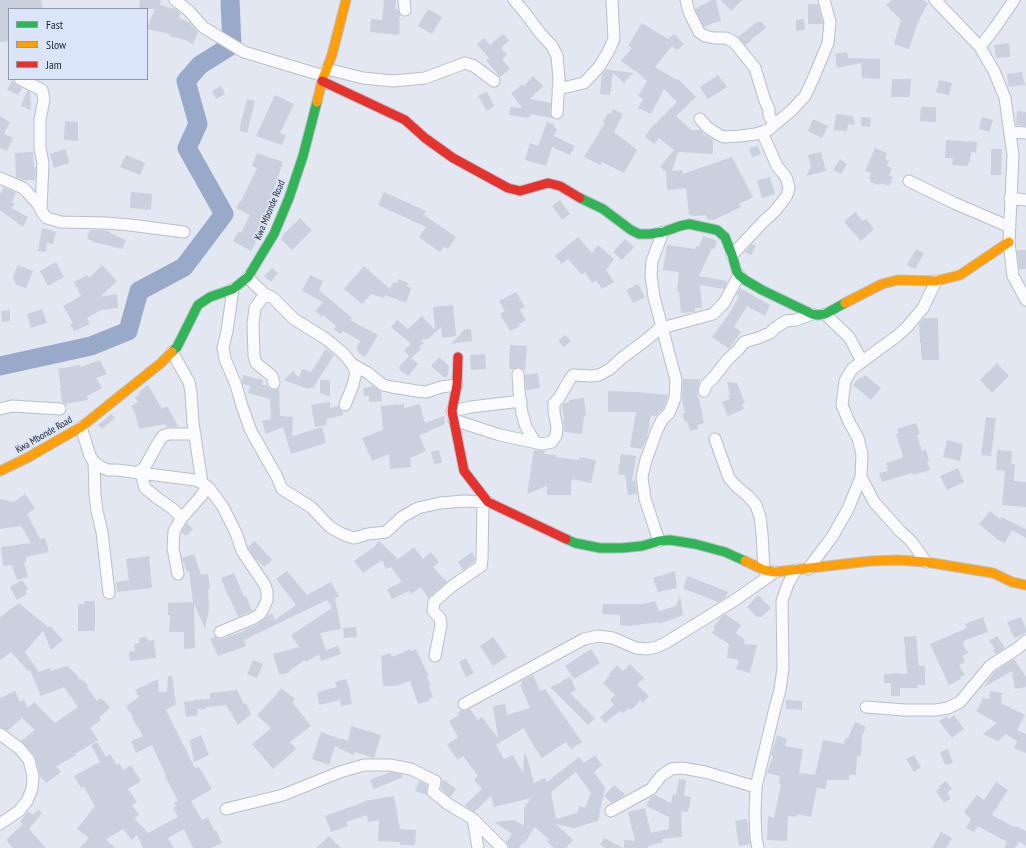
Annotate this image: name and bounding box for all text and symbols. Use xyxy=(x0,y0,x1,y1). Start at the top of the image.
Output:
legend xyxy=(8,8,148,80)
text: Fast xyxy=(46,17,63,32)
text: Slow xyxy=(46,37,66,52)
text: Jam xyxy=(46,57,62,72)
street label: Kwa Mbonde Road xyxy=(252,178,288,242)
street label: Kwa Mbonde Road xyxy=(13,414,75,456)

